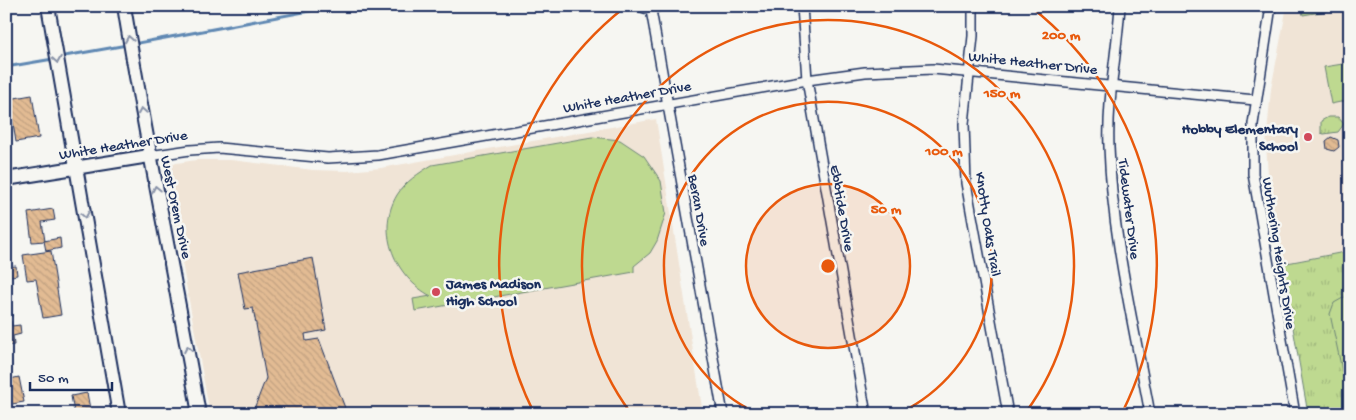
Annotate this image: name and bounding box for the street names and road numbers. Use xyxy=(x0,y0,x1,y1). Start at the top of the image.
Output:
street label: White Heather Drive xyxy=(967,48,1098,80)
street label: White Heather Drive xyxy=(562,78,693,118)
street label: White Heather Drive xyxy=(58,127,189,165)
street label: West Orem Drive xyxy=(155,154,195,261)
street label: Tidewater Drive xyxy=(1113,157,1143,261)
street label: Ebbtide Drive xyxy=(825,164,858,253)
street label: Knotty Oaks Trail xyxy=(970,171,1004,278)
street label: Beran Drive xyxy=(683,172,713,248)
street label: Wuthering Heights Drive xyxy=(1257,176,1299,331)

